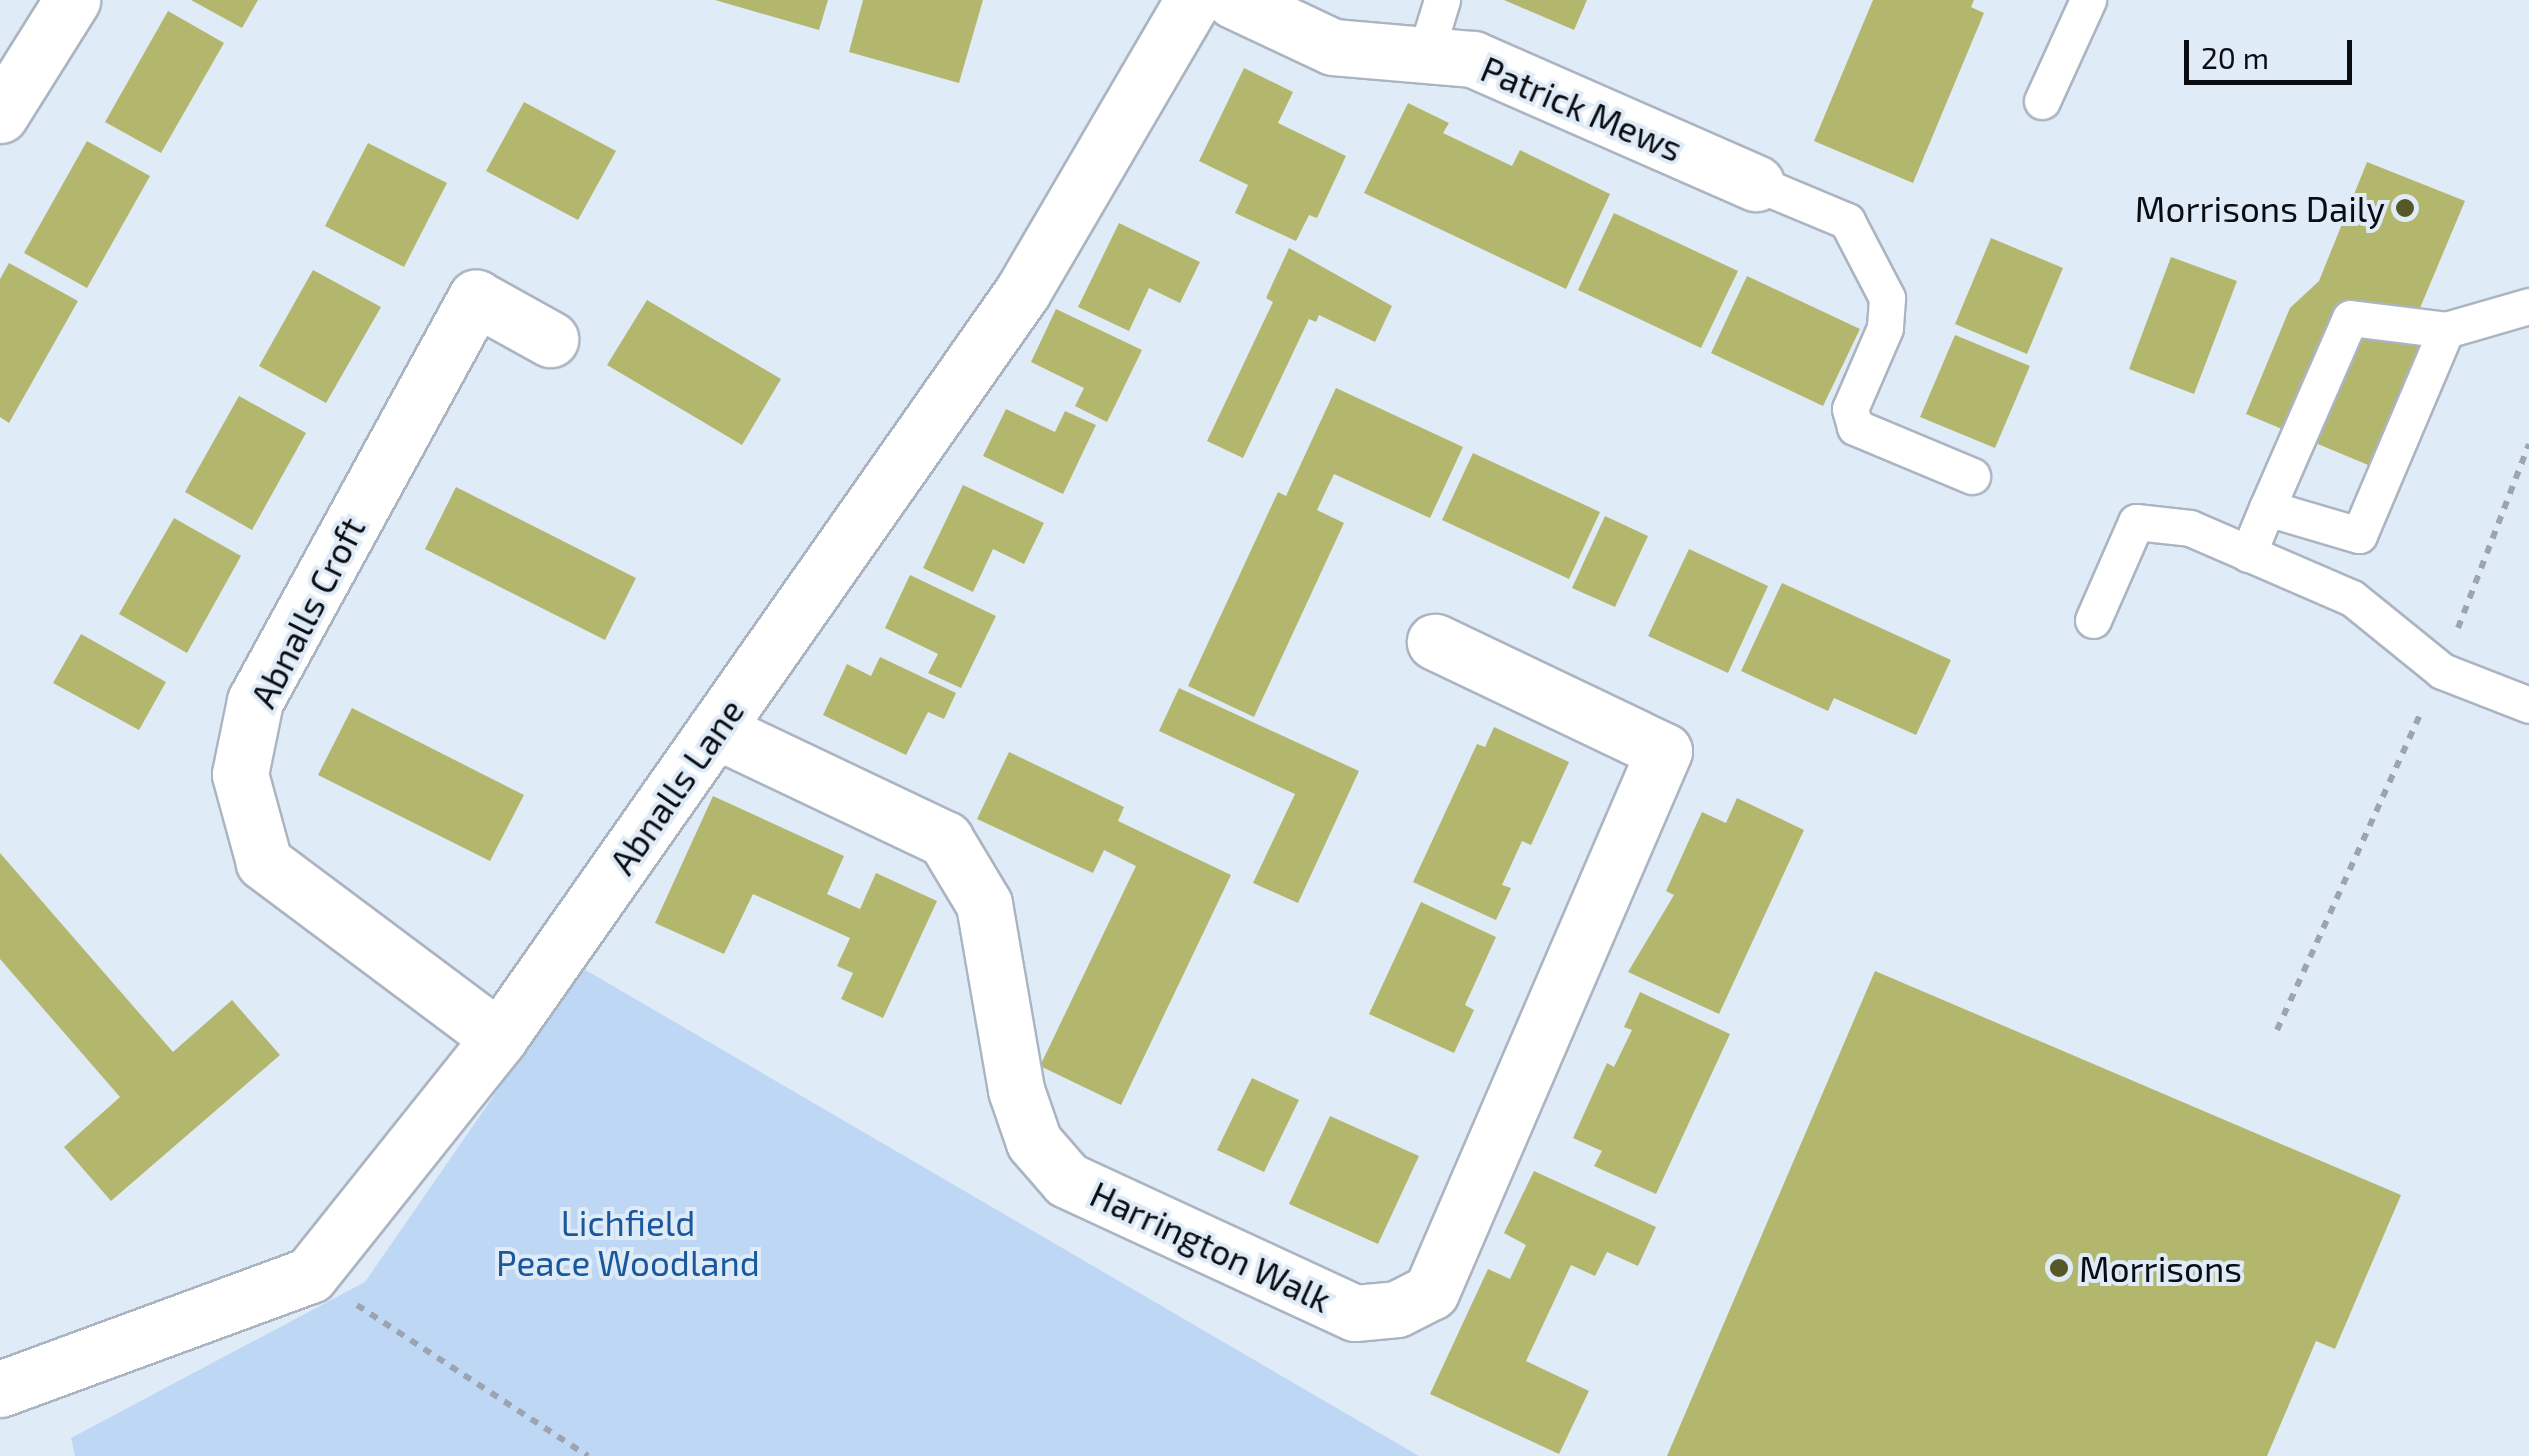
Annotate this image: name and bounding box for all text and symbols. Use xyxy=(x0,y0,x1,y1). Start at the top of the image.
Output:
scale bar xyxy=(2189,20,2356,82)
text: 20 m xyxy=(2201,39,2269,75)
street label: Patrick Mews xyxy=(1475,47,1689,169)
place label: Morrisons Daily xyxy=(2135,187,2385,229)
marker: Morrisons Daily xyxy=(2394,197,2416,219)
street label: Abnalls Croft xyxy=(241,510,373,714)
street label: Abnalls Lane xyxy=(600,690,752,882)
street label: Harrington Walk xyxy=(1084,1172,1338,1320)
park label: Lichfield Peace Woodland xyxy=(496,1201,760,1283)
place label: Morrisons xyxy=(2079,1247,2242,1289)
marker: Morrisons xyxy=(2048,1257,2070,1279)

